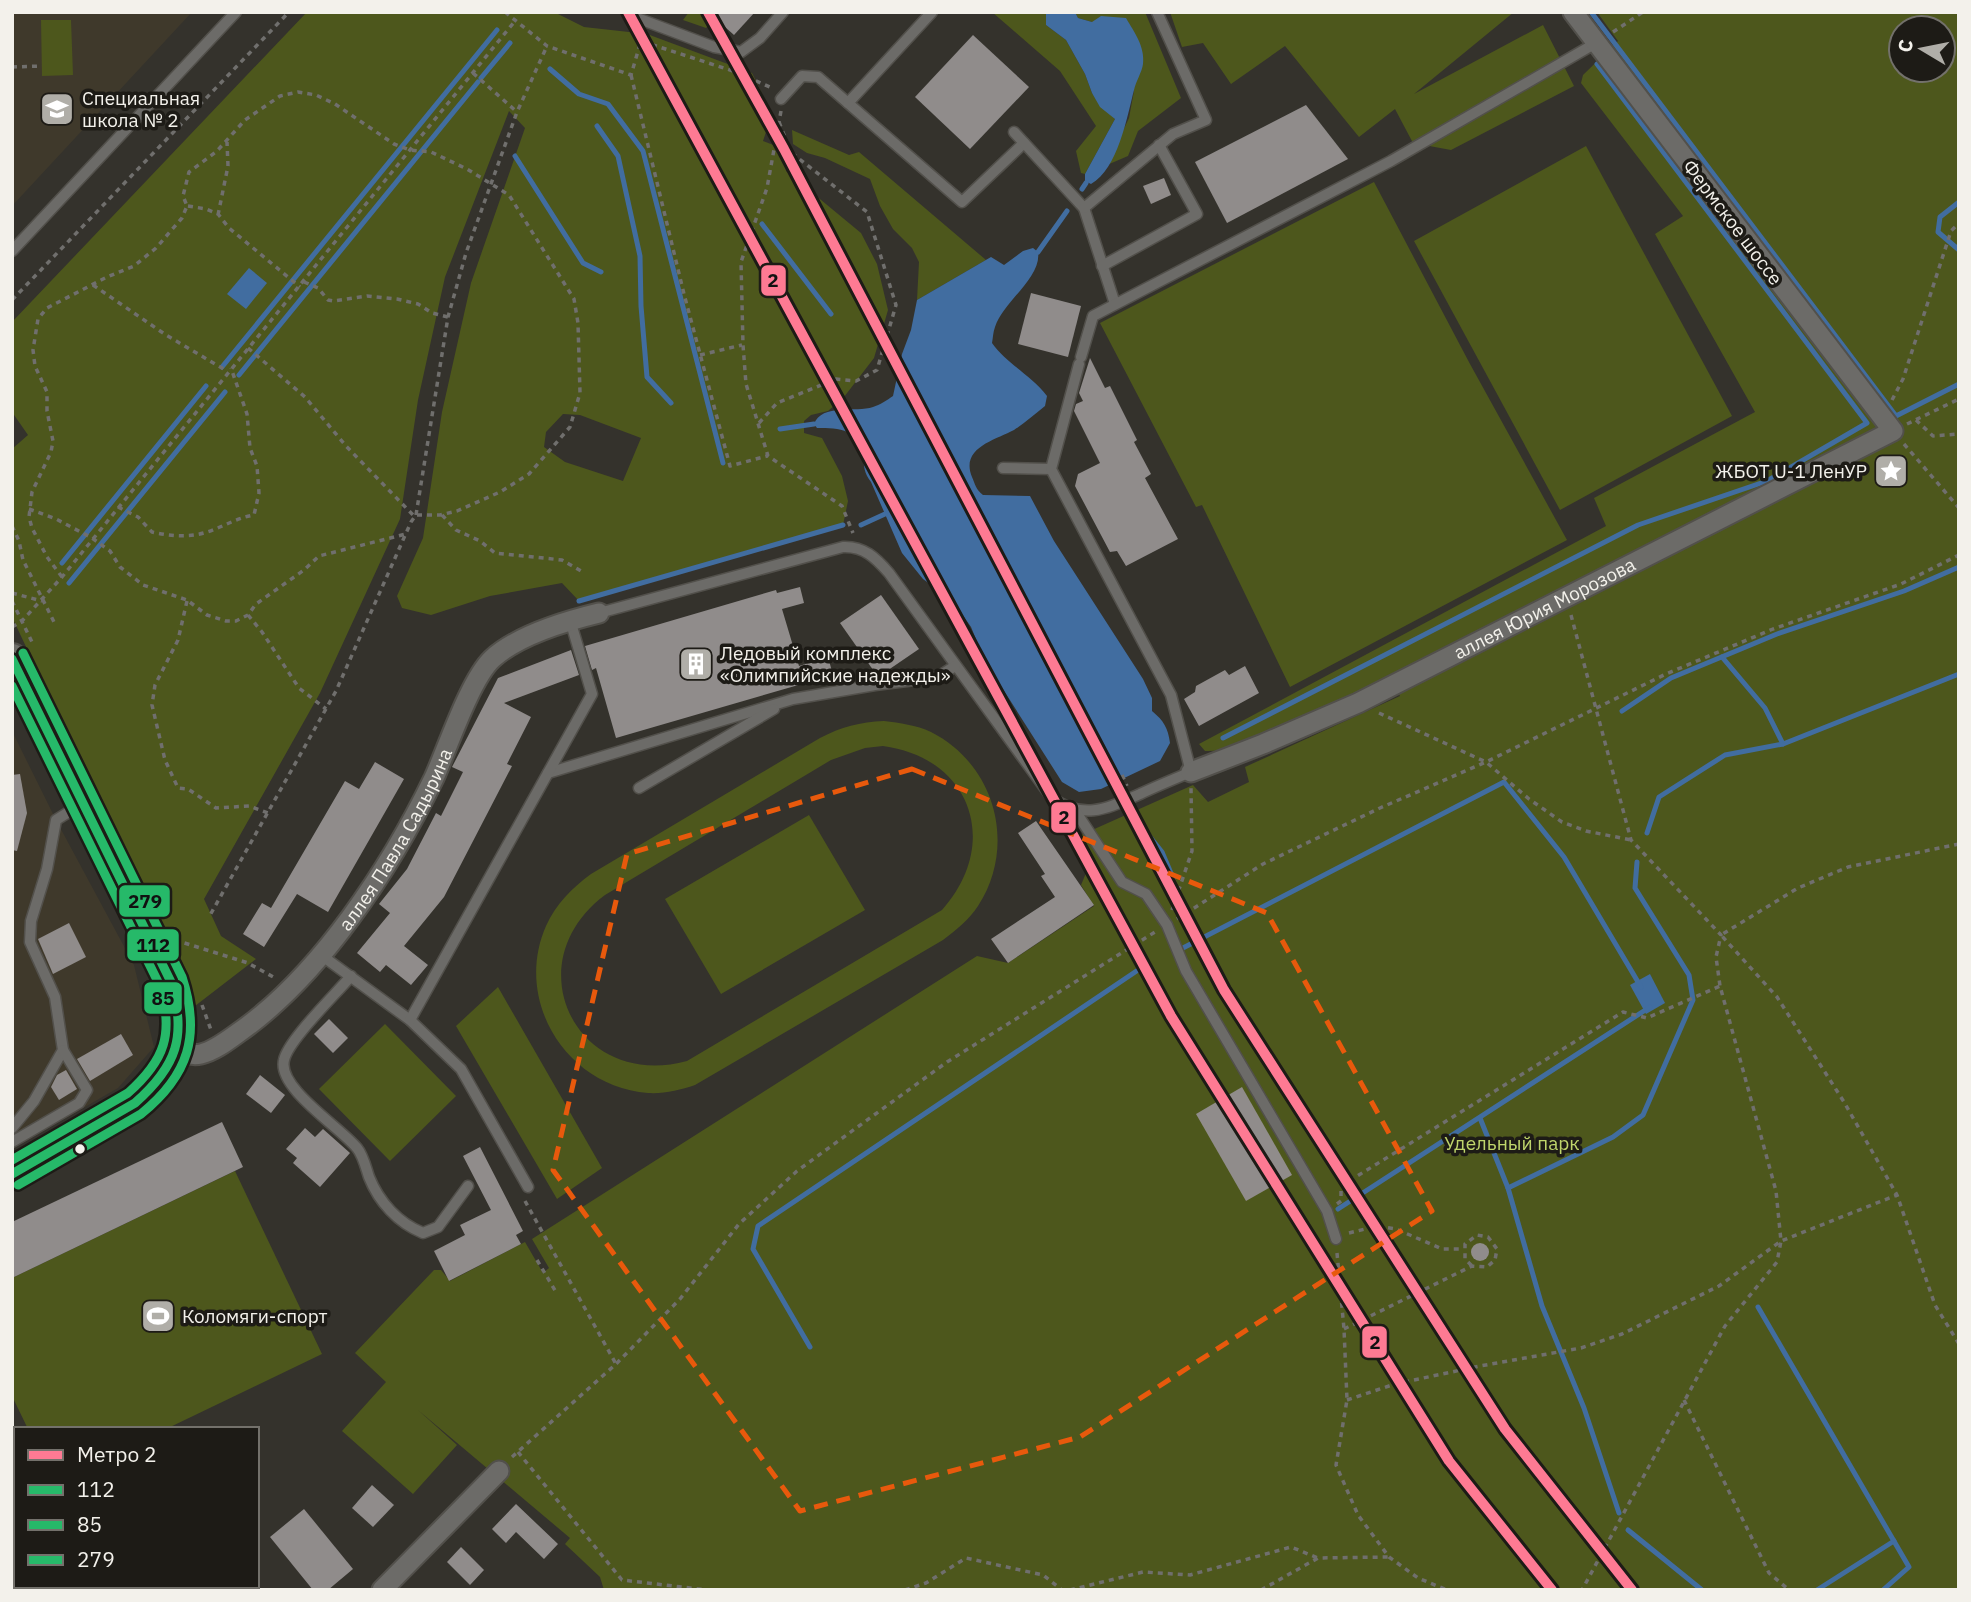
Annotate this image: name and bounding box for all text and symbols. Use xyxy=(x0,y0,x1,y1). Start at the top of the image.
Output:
north arrow xyxy=(1887,14,1957,84)
text: С xyxy=(1892,38,1918,54)
place label: Специальная школа № 2 xyxy=(82,86,200,132)
school or university icon: Специальная школа № 2 xyxy=(38,90,76,128)
street label: Фермское шоссе xyxy=(1678,154,1788,290)
line badge: 2 xyxy=(760,264,787,297)
text: 2 xyxy=(767,268,779,292)
place icon: ЖБОТ U-1 ЛенУР xyxy=(1872,452,1910,490)
place label: ЖБОТ U-1 ЛенУР xyxy=(1715,459,1867,483)
street label: аллея Юрия Морозова xyxy=(1450,552,1639,664)
place label: Ледовый комплекс «Олимпийские надежды» xyxy=(720,641,951,687)
building icon: Ледовый комплекс «Олимпийские надежды» xyxy=(677,645,715,683)
street label: аллея Павла Садырина xyxy=(333,745,457,935)
line badge: 2 xyxy=(1050,801,1077,834)
text: 2 xyxy=(1058,805,1070,829)
line badge: 279 xyxy=(118,884,171,918)
text: 279 xyxy=(128,889,162,913)
line badge: 112 xyxy=(126,928,180,962)
text: 112 xyxy=(136,933,170,957)
line badge: 85 xyxy=(143,981,183,1015)
text: 85 xyxy=(152,986,174,1010)
park label: Удельный парк xyxy=(1444,1131,1580,1155)
unlabelled marker xyxy=(73,1142,87,1156)
sports icon: Коломяги-спорт xyxy=(139,1297,177,1335)
place label: Коломяги-спорт xyxy=(182,1304,328,1328)
line badge: 2 xyxy=(1361,1325,1388,1359)
text: 2 xyxy=(1369,1330,1381,1354)
legend xyxy=(14,1427,259,1588)
text: Метро 2 xyxy=(77,1440,157,1468)
text: 112 xyxy=(77,1475,115,1503)
text: 85 xyxy=(77,1510,102,1538)
text: 279 xyxy=(77,1545,115,1573)

